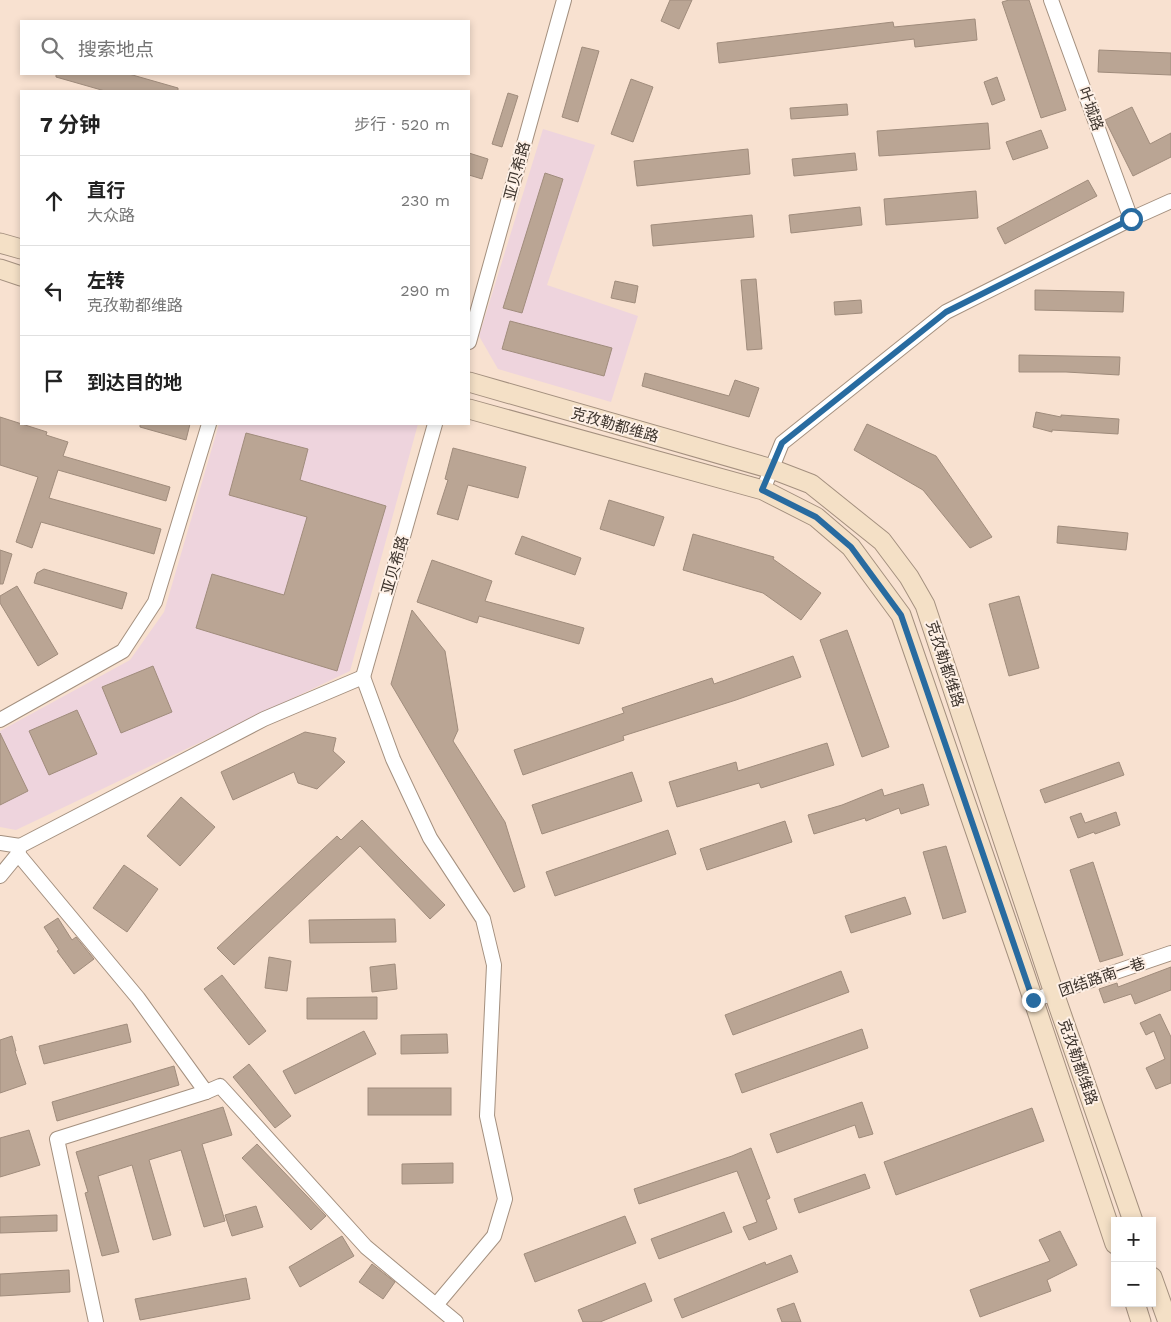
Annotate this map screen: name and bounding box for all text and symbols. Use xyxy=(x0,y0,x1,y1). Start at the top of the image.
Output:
search box xyxy=(20,20,470,75)
icon: search xyxy=(38,34,66,62)
text: 搜索地点 xyxy=(78,38,154,61)
street label: 叶城路 xyxy=(1075,85,1107,133)
text: 7 分钟 xyxy=(40,112,100,137)
text: 步行 · 520 m xyxy=(354,115,450,134)
street label: 亚贝希路 xyxy=(501,140,533,202)
text: 直行 xyxy=(87,179,125,202)
icon: ahead xyxy=(40,187,68,215)
text: 230 m xyxy=(401,191,450,210)
text: 大众路 xyxy=(87,206,135,225)
route start xyxy=(1120,208,1143,231)
text: 左转 xyxy=(87,269,125,292)
icon: left xyxy=(40,277,68,305)
text: 290 m xyxy=(400,281,450,300)
text: 克孜勒都维路 xyxy=(87,296,183,315)
icon: arrive xyxy=(40,367,68,395)
text: 到达目的地 xyxy=(87,371,182,394)
street label: 克孜勒都维路 xyxy=(569,404,661,446)
street label: 亚贝希路 xyxy=(378,534,412,596)
street label: 克孜勒都维路 xyxy=(923,618,967,710)
street label: 团结路南一巷 xyxy=(1057,954,1147,1000)
route end xyxy=(1022,989,1045,1012)
street label: 克孜勒都维路 xyxy=(1055,1017,1101,1107)
map controls xyxy=(1111,1217,1156,1307)
button: + xyxy=(1111,1217,1156,1262)
button: − xyxy=(1111,1262,1156,1307)

